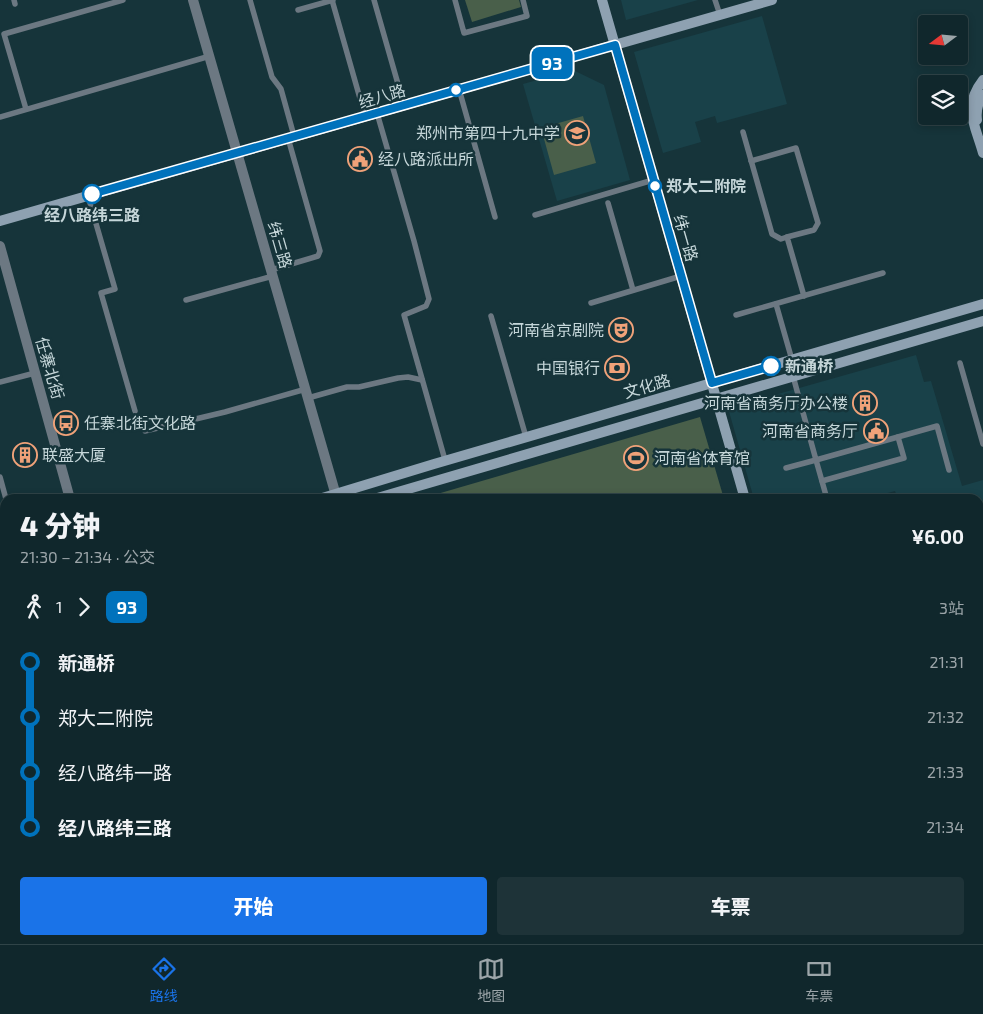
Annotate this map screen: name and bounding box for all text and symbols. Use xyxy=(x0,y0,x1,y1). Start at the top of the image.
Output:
north arrow xyxy=(918,15,968,65)
map controls xyxy=(918,15,968,125)
line badge: 93 xyxy=(530,47,574,79)
text: 93 xyxy=(542,52,562,74)
button: layers xyxy=(918,75,968,125)
street label: 经八路 xyxy=(356,80,408,111)
unlabelled marker xyxy=(449,83,463,97)
school or university icon: 郑州市第四十九中学 xyxy=(564,120,590,146)
place label: 郑州市第四十九中学 xyxy=(416,123,560,142)
public building icon: 经八路派出所 xyxy=(347,146,373,172)
place label: 经八路派出所 xyxy=(378,149,474,168)
place label: 郑大二附院 xyxy=(666,176,746,195)
marker: 郑大二附院 xyxy=(648,179,662,193)
marker: 经八路纬三路 xyxy=(82,184,102,204)
place label: 经八路纬三路 xyxy=(44,205,140,224)
street label: 纬一路 xyxy=(671,212,702,264)
street label: 纬三路 xyxy=(265,219,296,271)
theatre icon: 河南省京剧院 xyxy=(608,317,634,343)
place label: 河南省京剧院 xyxy=(508,320,604,339)
street label: 任寨北街 xyxy=(33,334,68,401)
bank icon: 中国银行 xyxy=(604,355,630,381)
marker: 新通桥 xyxy=(761,356,781,376)
place label: 新通桥 xyxy=(785,356,834,375)
place label: 中国银行 xyxy=(536,358,600,377)
street label: 文化路 xyxy=(621,370,673,401)
building icon: 河南省商务厅办公楼 xyxy=(852,390,878,416)
place label: 河南省商务厅办公楼 xyxy=(704,393,848,412)
bus stop icon: 任寨北街文化路 xyxy=(53,410,79,436)
place label: 任寨北街文化路 xyxy=(84,413,196,432)
public building icon: 河南省商务厅 xyxy=(863,418,889,444)
place label: 河南省商务厅 xyxy=(762,421,858,440)
building icon: 联盛大厦 xyxy=(12,442,38,468)
place label: 联盛大厦 xyxy=(42,445,106,464)
sports icon: 河南省体育馆 xyxy=(623,445,649,471)
place label: 河南省体育馆 xyxy=(654,448,750,467)
text: 4 分钟 xyxy=(20,508,100,542)
text: ¥6.00 xyxy=(912,525,964,548)
text: 21:30 – 21:34 · 公交 xyxy=(20,547,155,566)
icon: walk xyxy=(20,593,48,621)
icon: forward xyxy=(70,593,98,621)
text: 93 xyxy=(116,596,137,618)
text: 1 xyxy=(56,597,62,616)
text: 3站 xyxy=(939,598,964,617)
text: 新通桥 xyxy=(58,651,115,674)
text: 21:31 xyxy=(930,652,964,671)
text: 郑大二附院 xyxy=(58,706,153,729)
text: 21:32 xyxy=(927,707,964,726)
text: 经八路纬一路 xyxy=(58,761,172,784)
text: 21:33 xyxy=(927,762,964,781)
text: 经八路纬三路 xyxy=(58,816,172,839)
text: 21:34 xyxy=(926,817,964,836)
button: 开始 xyxy=(20,877,487,935)
button: 车票 xyxy=(497,877,964,935)
tab: 路线 xyxy=(150,955,178,1005)
tab: 地图 xyxy=(477,955,505,1005)
tab: 车票 xyxy=(805,955,833,1005)

